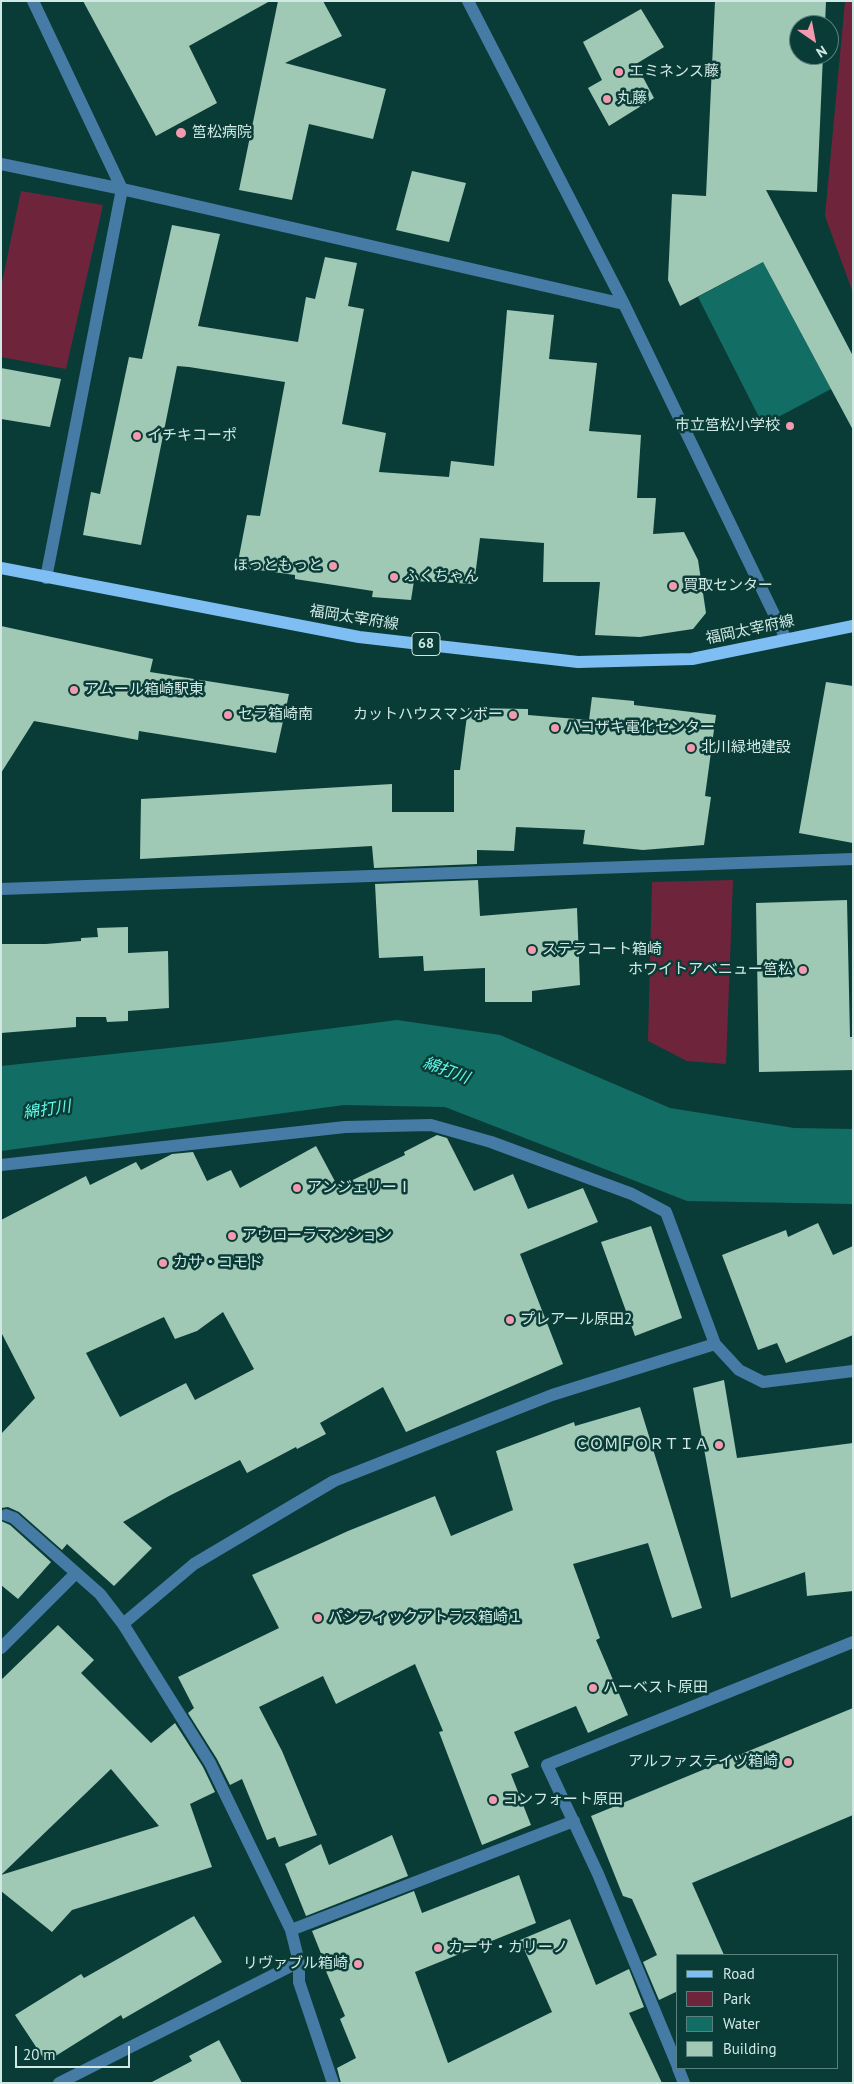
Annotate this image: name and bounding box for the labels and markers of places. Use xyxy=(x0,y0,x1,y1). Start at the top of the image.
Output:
place label: エミネンス藤 xyxy=(629,63,719,81)
marker: エミネンス藤 xyxy=(613,66,625,78)
place label: 丸藤 xyxy=(617,90,647,108)
marker: 丸藤 xyxy=(601,93,613,105)
place label: 筥松病院 xyxy=(192,124,252,142)
marker: 筥松病院 xyxy=(174,126,188,140)
place label: 市立筥松小学校 xyxy=(675,417,780,435)
marker: 市立筥松小学校 xyxy=(784,420,796,432)
place label: イチキコーポ xyxy=(147,427,237,445)
marker: イチキコーポ xyxy=(131,430,143,442)
place label: ほっともっと xyxy=(233,557,323,575)
marker: ほっともっと xyxy=(327,560,339,572)
place label: ふくちゃん xyxy=(404,568,479,586)
marker: ふくちゃん xyxy=(388,571,400,583)
place label: 買取センター xyxy=(683,577,773,595)
marker: 買取センター xyxy=(667,580,679,592)
place label: アムール箱崎駅東 xyxy=(84,681,204,699)
marker: アムール箱崎駅東 xyxy=(68,684,80,696)
place label: セラ箱崎南 xyxy=(238,706,313,724)
place label: カットハウスマンボー xyxy=(353,706,503,724)
marker: セラ箱崎南 xyxy=(222,709,234,721)
marker: カットハウスマンボー xyxy=(507,709,519,721)
place label: ハコザキ電化センター xyxy=(565,719,715,737)
marker: ハコザキ電化センター xyxy=(549,722,561,734)
place label: 北川緑地建設 xyxy=(701,739,791,757)
marker: 北川緑地建設 xyxy=(685,742,697,754)
place label: ステラコート箱崎 xyxy=(542,941,662,959)
marker: ステラコート箱崎 xyxy=(526,944,538,956)
place label: ホワイトアベニュー筥松 xyxy=(628,961,793,979)
marker: ホワイトアベニュー筥松 xyxy=(797,964,809,976)
place label: アンジェリーⅠ xyxy=(307,1179,412,1197)
marker: アンジェリーⅠ xyxy=(291,1182,303,1194)
place label: アウローラマンション xyxy=(242,1227,392,1245)
marker: アウローラマンション xyxy=(226,1230,238,1242)
place label: カサ・コモド xyxy=(173,1254,263,1272)
marker: カサ・コモド xyxy=(157,1257,169,1269)
place label: プレアール原田2 xyxy=(520,1311,632,1329)
marker: プレアール原田2 xyxy=(504,1314,516,1326)
place label: ＣＯＭＦＯＲＴＩＡ xyxy=(574,1436,709,1454)
marker: ＣＯＭＦＯＲＴＩＡ xyxy=(713,1439,725,1451)
place label: パシフィックアトラス箱崎１ xyxy=(328,1609,523,1627)
marker: パシフィックアトラス箱崎１ xyxy=(312,1612,324,1624)
place label: ハーベスト原田 xyxy=(603,1679,708,1697)
marker: ハーベスト原田 xyxy=(587,1682,599,1694)
place label: アルファステイツ箱崎 xyxy=(628,1753,778,1771)
marker: アルファステイツ箱崎 xyxy=(782,1756,794,1768)
place label: コンフォート原田 xyxy=(503,1791,623,1809)
marker: コンフォート原田 xyxy=(487,1794,499,1806)
place label: カーサ・カリーノ xyxy=(448,1939,568,1957)
marker: カーサ・カリーノ xyxy=(432,1942,444,1954)
place label: リヴァブル箱崎 xyxy=(243,1955,348,1973)
marker: リヴァブル箱崎 xyxy=(352,1958,364,1970)

